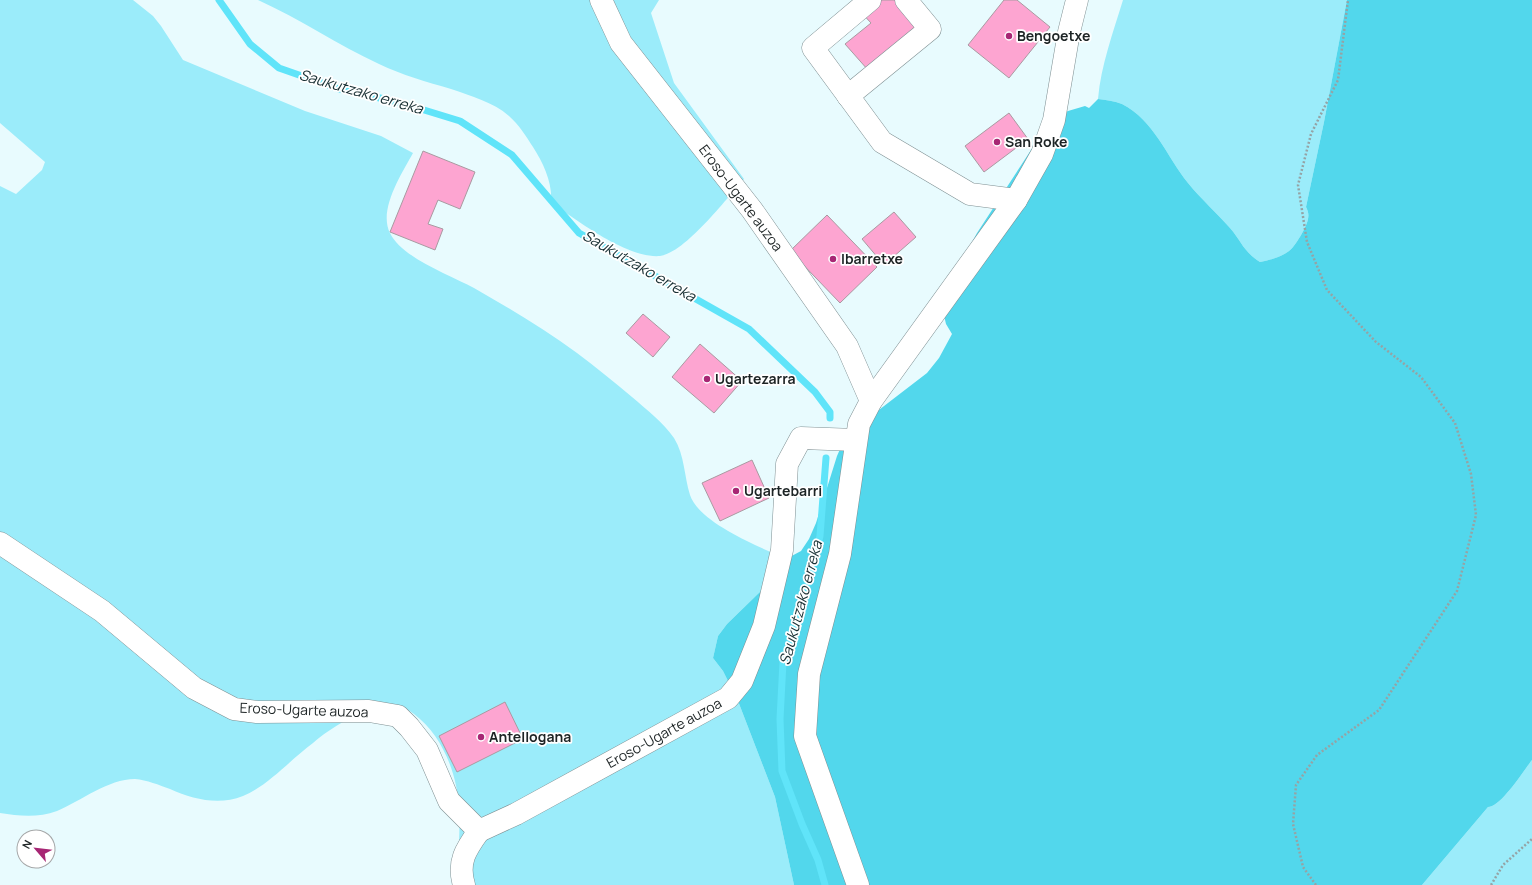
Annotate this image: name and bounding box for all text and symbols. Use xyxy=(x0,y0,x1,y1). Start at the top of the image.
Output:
place label: Bengoetxe xyxy=(1017,26,1090,45)
marker: Bengoetxe xyxy=(1004,31,1014,41)
water label: Saukutzako erreka xyxy=(297,64,426,119)
place label: San Roke xyxy=(1005,132,1068,151)
marker: San Roke xyxy=(992,137,1002,147)
street label: Eroso-Ugarte auzoa xyxy=(695,141,788,255)
water label: Saukutzako erreka xyxy=(579,225,700,307)
place label: Ibarretxe xyxy=(841,249,903,268)
marker: Ibarretxe xyxy=(828,254,838,264)
place label: Ugartezarra xyxy=(715,369,796,388)
marker: Ugartezarra xyxy=(702,374,712,384)
place label: Ugartebarri xyxy=(744,481,822,500)
marker: Ugartebarri xyxy=(731,486,741,496)
water label: Saukutzako erreka xyxy=(774,538,827,667)
street label: Eroso-Ugarte auzoa xyxy=(603,693,725,772)
street label: Eroso-Ugarte auzoa xyxy=(239,698,369,721)
place label: Antellogana xyxy=(489,727,571,746)
marker: Antellogana xyxy=(476,732,486,742)
north arrow xyxy=(16,829,56,869)
text: N xyxy=(18,837,35,851)

